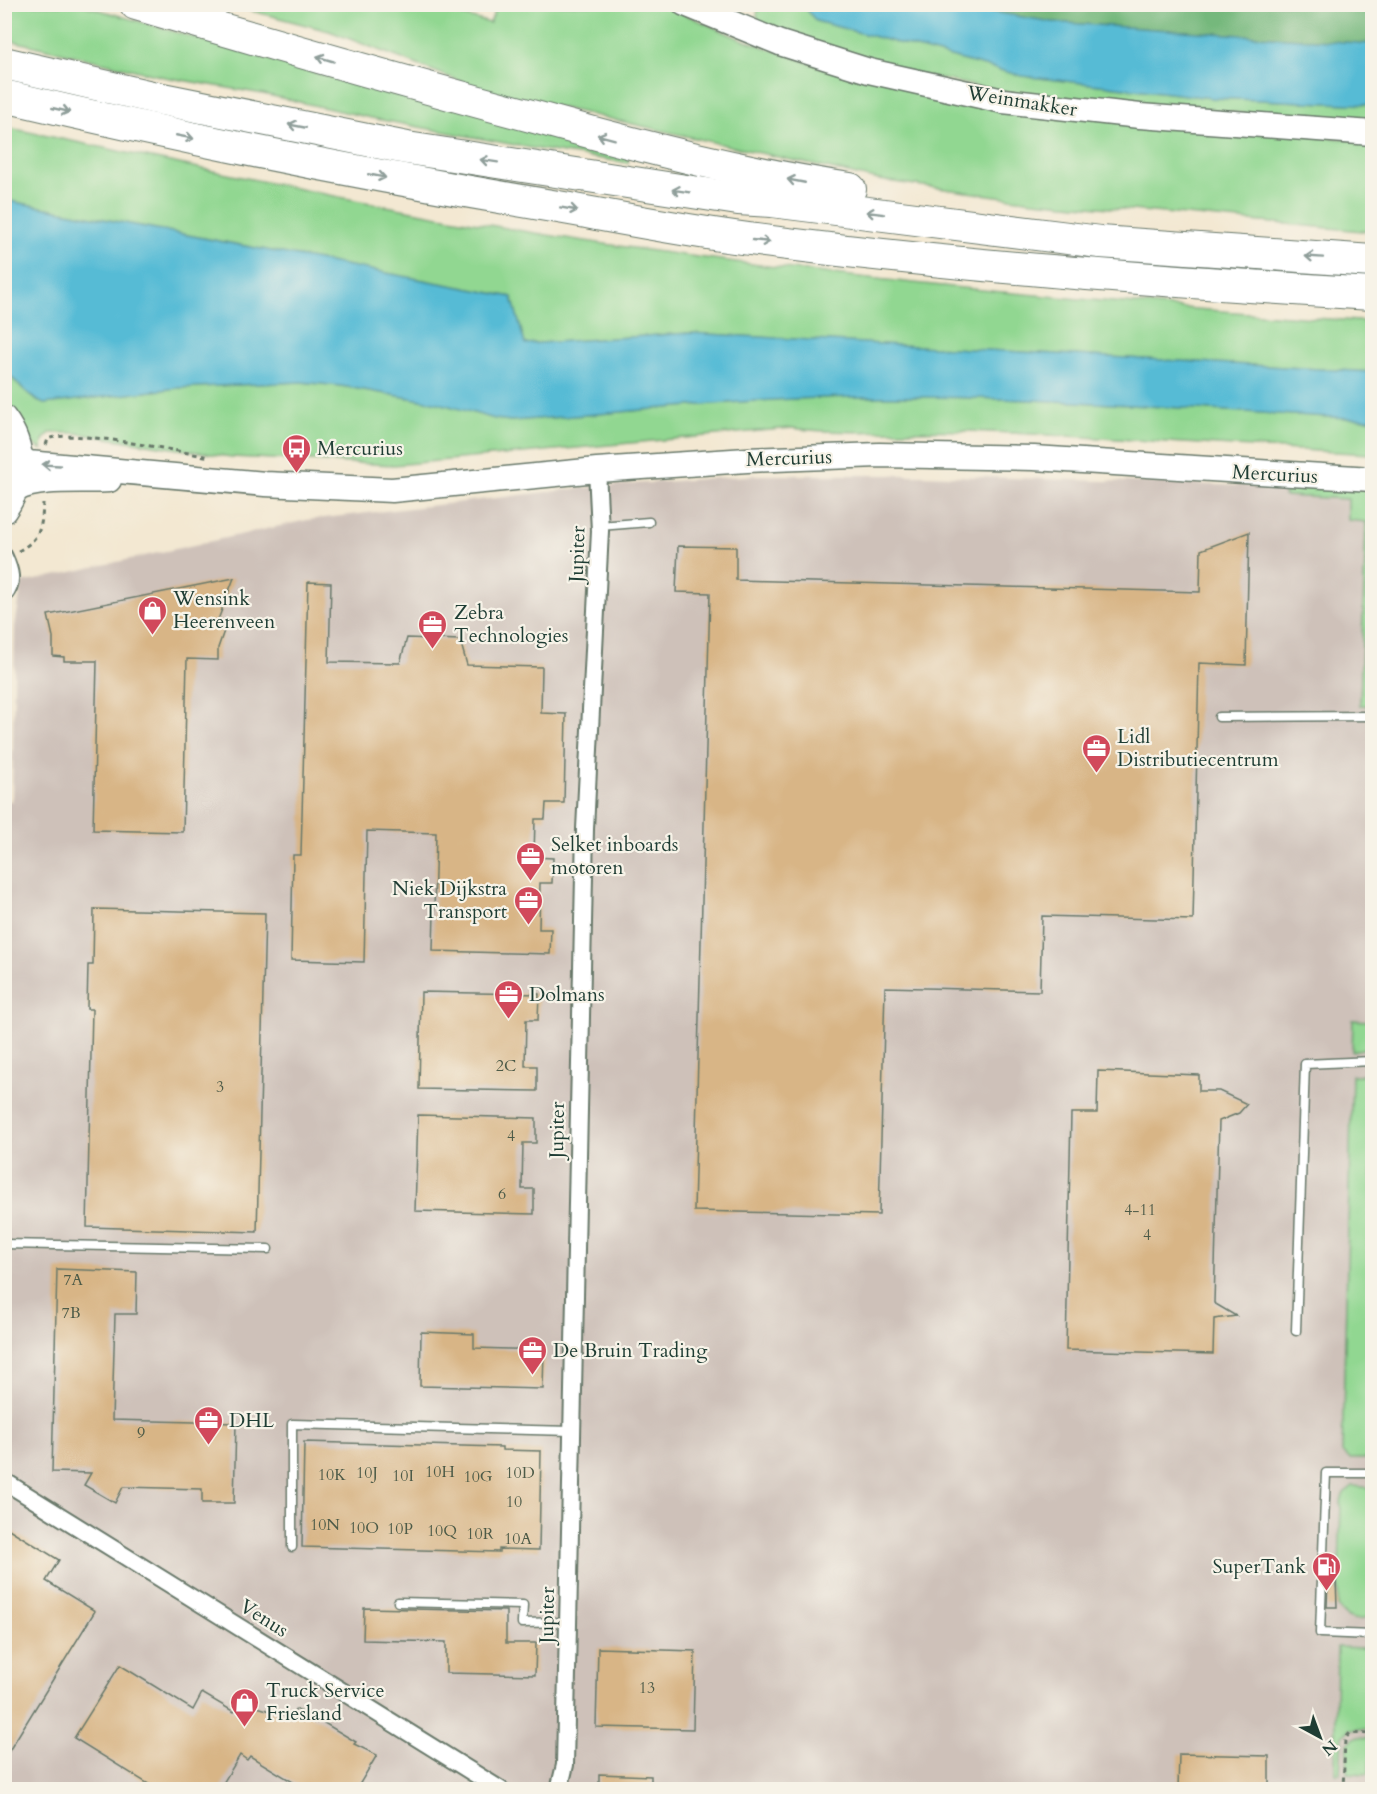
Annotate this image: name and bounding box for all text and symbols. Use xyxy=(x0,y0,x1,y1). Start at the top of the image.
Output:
one-way arrow xyxy=(316,53,335,64)
street label: Weinmakker xyxy=(964,79,1080,123)
one-way arrow xyxy=(52,104,71,116)
one-way arrow xyxy=(288,120,307,131)
one-way arrow xyxy=(597,130,616,142)
one-way arrow xyxy=(175,132,195,143)
one-way arrow xyxy=(479,155,499,166)
one-way arrow xyxy=(366,171,386,182)
one-way arrow xyxy=(786,175,806,186)
one-way arrow xyxy=(672,185,692,196)
one-way arrow xyxy=(558,204,578,215)
one-way arrow xyxy=(866,208,885,219)
one-way arrow xyxy=(751,235,770,246)
one-way arrow xyxy=(1305,251,1325,262)
bus stop icon: Mercurius xyxy=(280,432,312,474)
place label: Mercurius xyxy=(317,435,403,462)
street label: Mercurius xyxy=(746,443,832,473)
street label: Mercurius xyxy=(1231,458,1319,490)
one-way arrow xyxy=(41,459,61,470)
street label: Jupiter xyxy=(562,524,592,586)
place label: Wensink Heerenveen xyxy=(172,585,276,635)
shop icon: Wensink Heerenveen xyxy=(136,594,168,636)
place label: Zebra Technologies xyxy=(454,599,569,649)
office icon: Zebra Technologies xyxy=(417,608,449,650)
place label: Lidl Distributiecentrum xyxy=(1117,723,1279,773)
office icon: Lidl Distributiecentrum xyxy=(1080,732,1112,774)
place label: Selket inboards motoren xyxy=(551,831,678,881)
office icon: Selket inboards motoren xyxy=(514,840,546,882)
place label: Niek Dijkstra Transport xyxy=(392,875,508,925)
office icon: Niek Dijkstra Transport xyxy=(512,884,544,926)
office icon: Dolmans xyxy=(492,978,524,1020)
place label: Dolmans xyxy=(529,981,605,1008)
house number: 2C xyxy=(496,1055,516,1077)
house number: 3 xyxy=(216,1076,224,1098)
street label: Jupiter xyxy=(543,1101,571,1162)
house number: 4 xyxy=(507,1125,515,1147)
house number: 6 xyxy=(498,1183,506,1205)
house number: 4-11 xyxy=(1124,1199,1156,1221)
house number: 4 xyxy=(1143,1224,1151,1246)
house number: 7A xyxy=(63,1269,83,1291)
house number: 7B xyxy=(61,1302,81,1324)
office icon: De Bruin Trading xyxy=(516,1334,548,1376)
place label: De Bruin Trading xyxy=(553,1337,708,1364)
office icon: DHL xyxy=(192,1404,224,1446)
place label: DHL xyxy=(229,1407,275,1434)
house number: 9 xyxy=(137,1422,145,1444)
house number: 10H xyxy=(425,1461,455,1483)
house number: 10J xyxy=(356,1462,378,1484)
house number: 10D xyxy=(505,1462,535,1484)
house number: 10K xyxy=(318,1464,346,1486)
house number: 10I xyxy=(392,1465,414,1487)
house number: 10G xyxy=(463,1466,493,1488)
house number: 10 xyxy=(506,1491,522,1513)
house number: 10N xyxy=(310,1514,340,1536)
house number: 10O xyxy=(349,1517,379,1539)
house number: 10P xyxy=(387,1518,413,1540)
house number: 10Q xyxy=(427,1520,457,1542)
house number: 10R xyxy=(466,1523,494,1545)
house number: 10A xyxy=(504,1528,533,1550)
fuel station icon: SuperTank xyxy=(1311,1550,1343,1592)
place label: SuperTank xyxy=(1213,1553,1306,1580)
street label: Jupiter xyxy=(533,1586,561,1647)
street label: Venus xyxy=(234,1593,294,1643)
place label: Truck Service Friesland xyxy=(266,1677,384,1727)
house number: 13 xyxy=(639,1677,655,1699)
shop icon: Truck Service Friesland xyxy=(229,1686,261,1728)
north arrow xyxy=(1290,1707,1350,1767)
text: N xyxy=(1317,1735,1342,1760)

